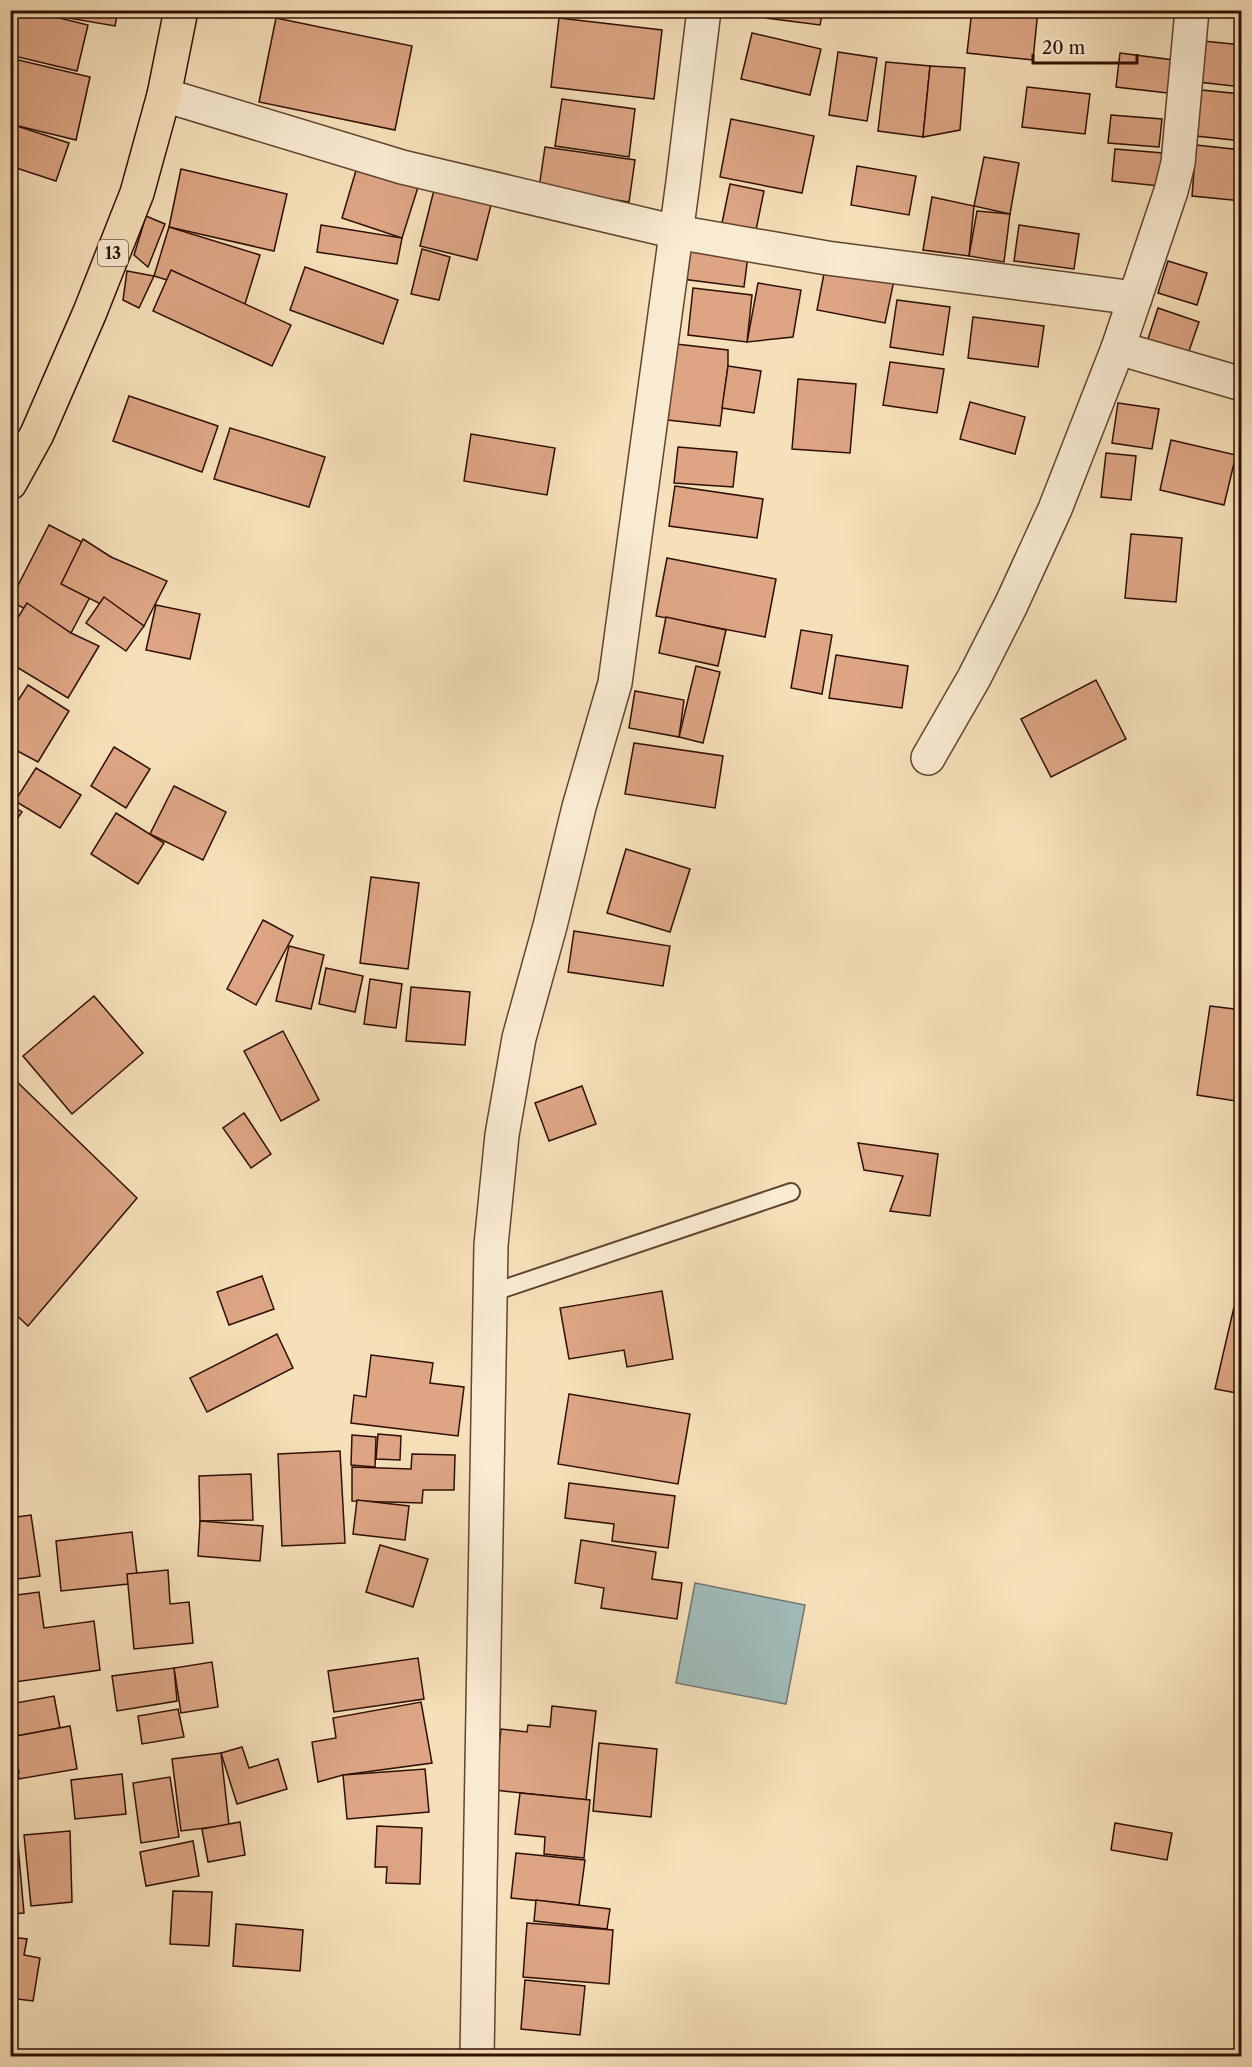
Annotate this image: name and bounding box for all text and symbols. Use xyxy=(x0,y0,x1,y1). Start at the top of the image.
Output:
scale bar xyxy=(1033,27,1136,65)
text: 20 m xyxy=(1042,37,1086,59)
road number: 13 xyxy=(98,240,128,266)

